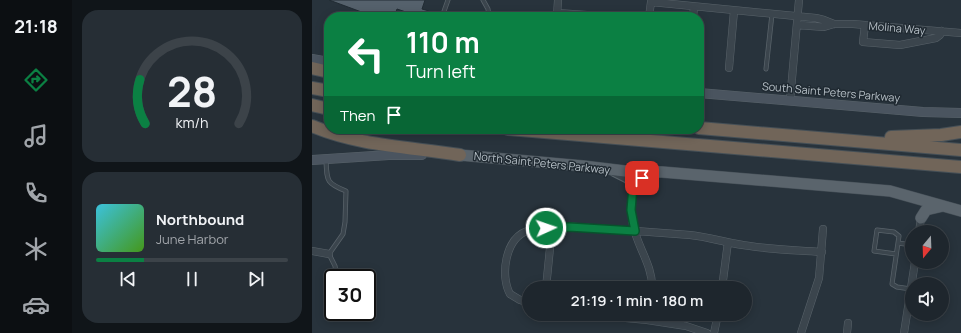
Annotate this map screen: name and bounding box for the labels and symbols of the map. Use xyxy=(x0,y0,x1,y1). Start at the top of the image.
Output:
street label: Molina Way xyxy=(868,18,926,37)
street label: South Saint Peters Parkway xyxy=(761,78,901,105)
street label: North Saint Peters Parkway xyxy=(473,148,611,177)
pin xyxy=(625,161,659,195)
position arrow xyxy=(525,207,567,249)
north arrow xyxy=(905,225,949,269)
speed limit sign: 30 xyxy=(324,269,376,321)

